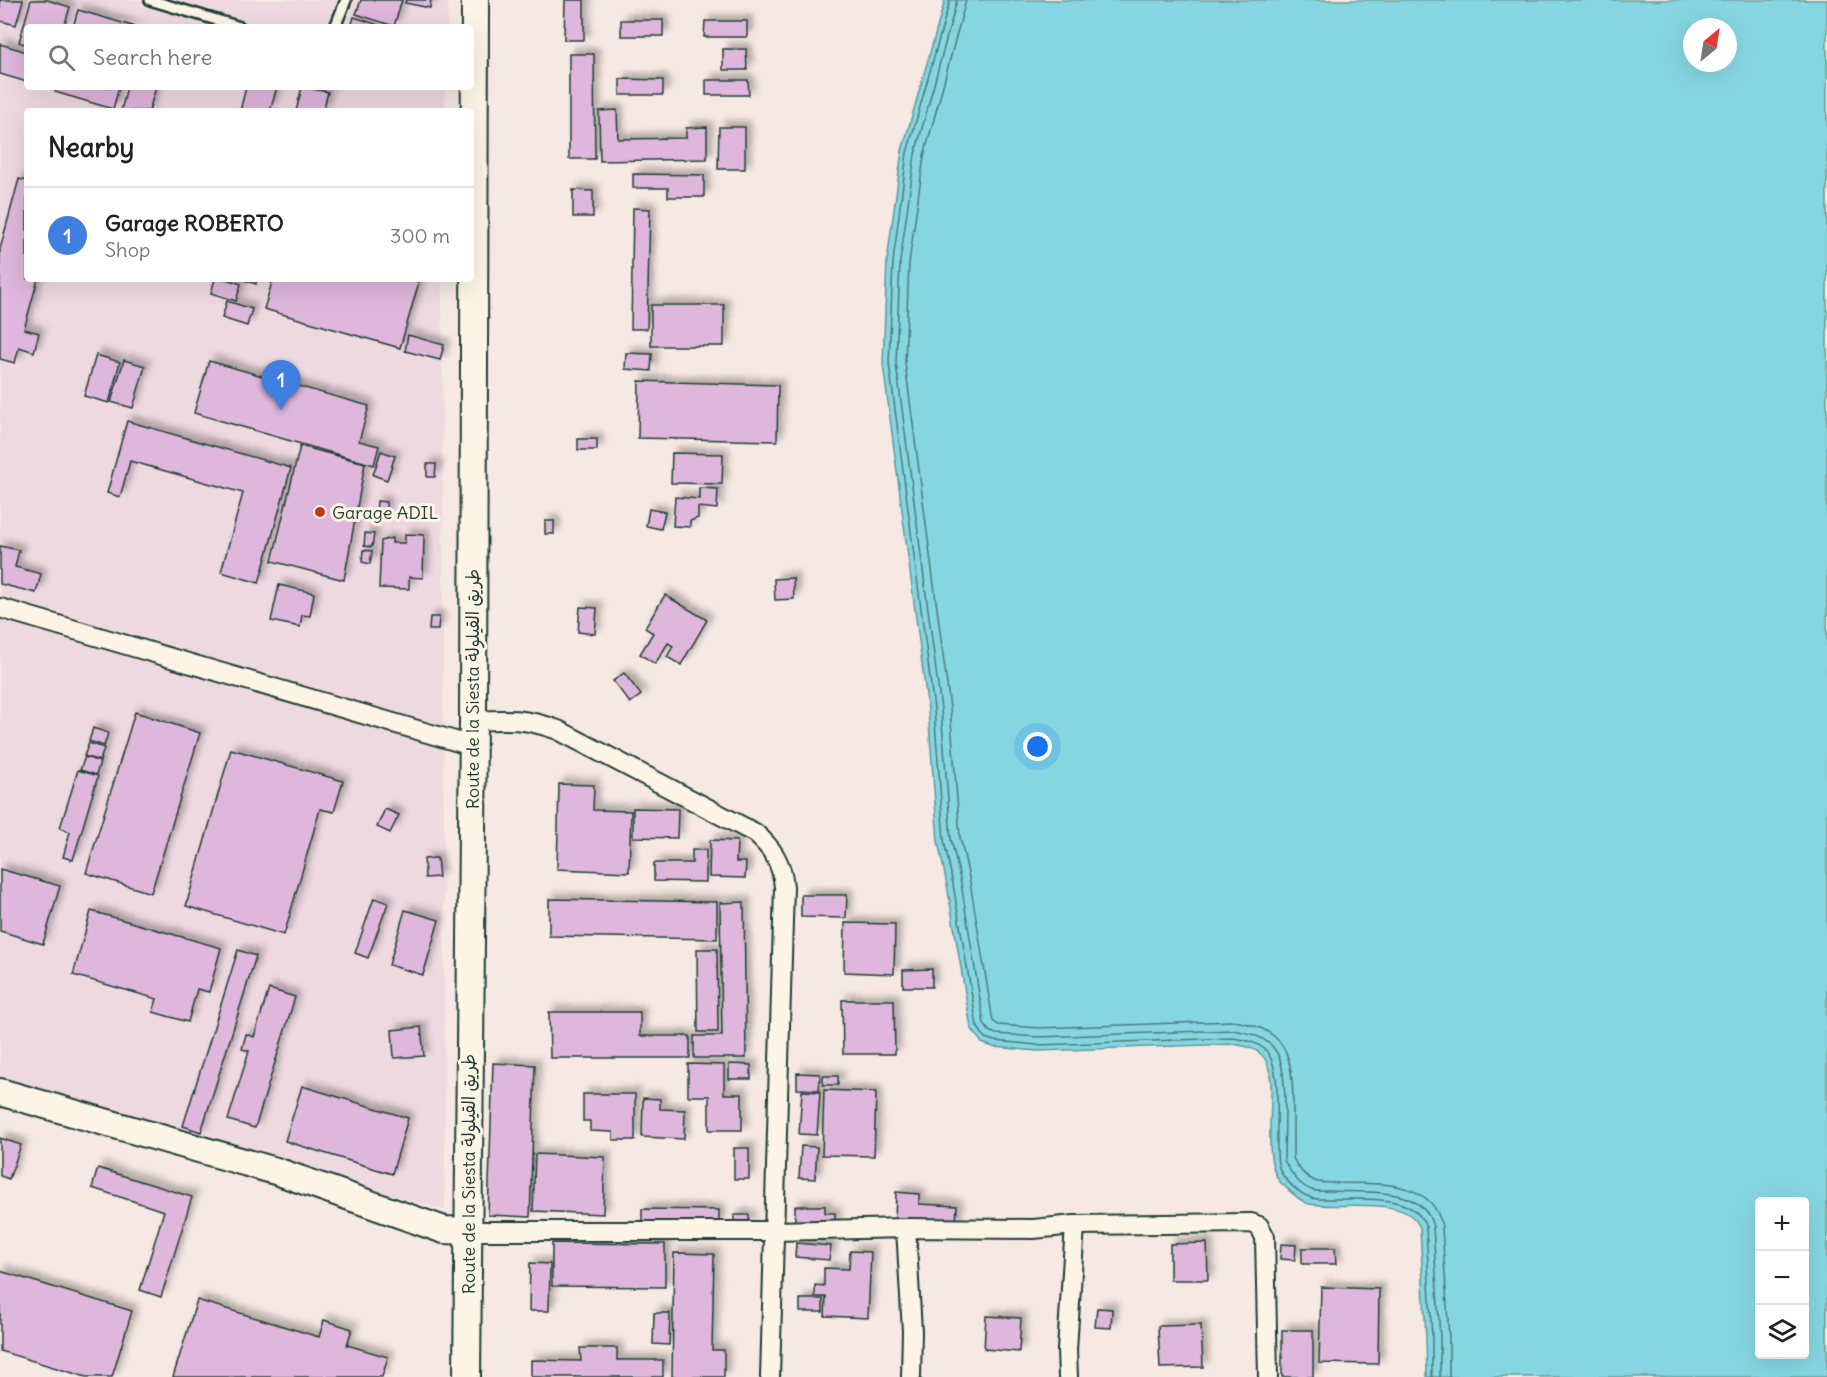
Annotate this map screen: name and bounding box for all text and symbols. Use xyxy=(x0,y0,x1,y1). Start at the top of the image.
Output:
north arrow xyxy=(1683,18,1737,72)
search box xyxy=(24,24,474,90)
icon: search xyxy=(45,41,78,74)
text: Search here xyxy=(93,43,212,71)
text: Nearby xyxy=(48,131,134,164)
text: Garage ROBERTO xyxy=(105,209,284,237)
text: 1 xyxy=(64,223,71,248)
text: 300 m xyxy=(390,223,450,248)
text: Shop xyxy=(105,237,150,262)
pin: 1 xyxy=(262,360,300,410)
place label: Garage ADIL xyxy=(332,501,438,524)
marker: Garage ADIL xyxy=(313,505,327,519)
street label: Route de la Siesta طريق القيلولة xyxy=(461,569,485,809)
your location xyxy=(1023,732,1052,761)
street label: Route de la Siesta طريق القيلولة xyxy=(457,1054,481,1294)
map controls xyxy=(1755,1197,1809,1359)
button: + xyxy=(1755,1197,1809,1251)
button: − xyxy=(1755,1251,1809,1305)
button: layers xyxy=(1755,1305,1809,1359)

